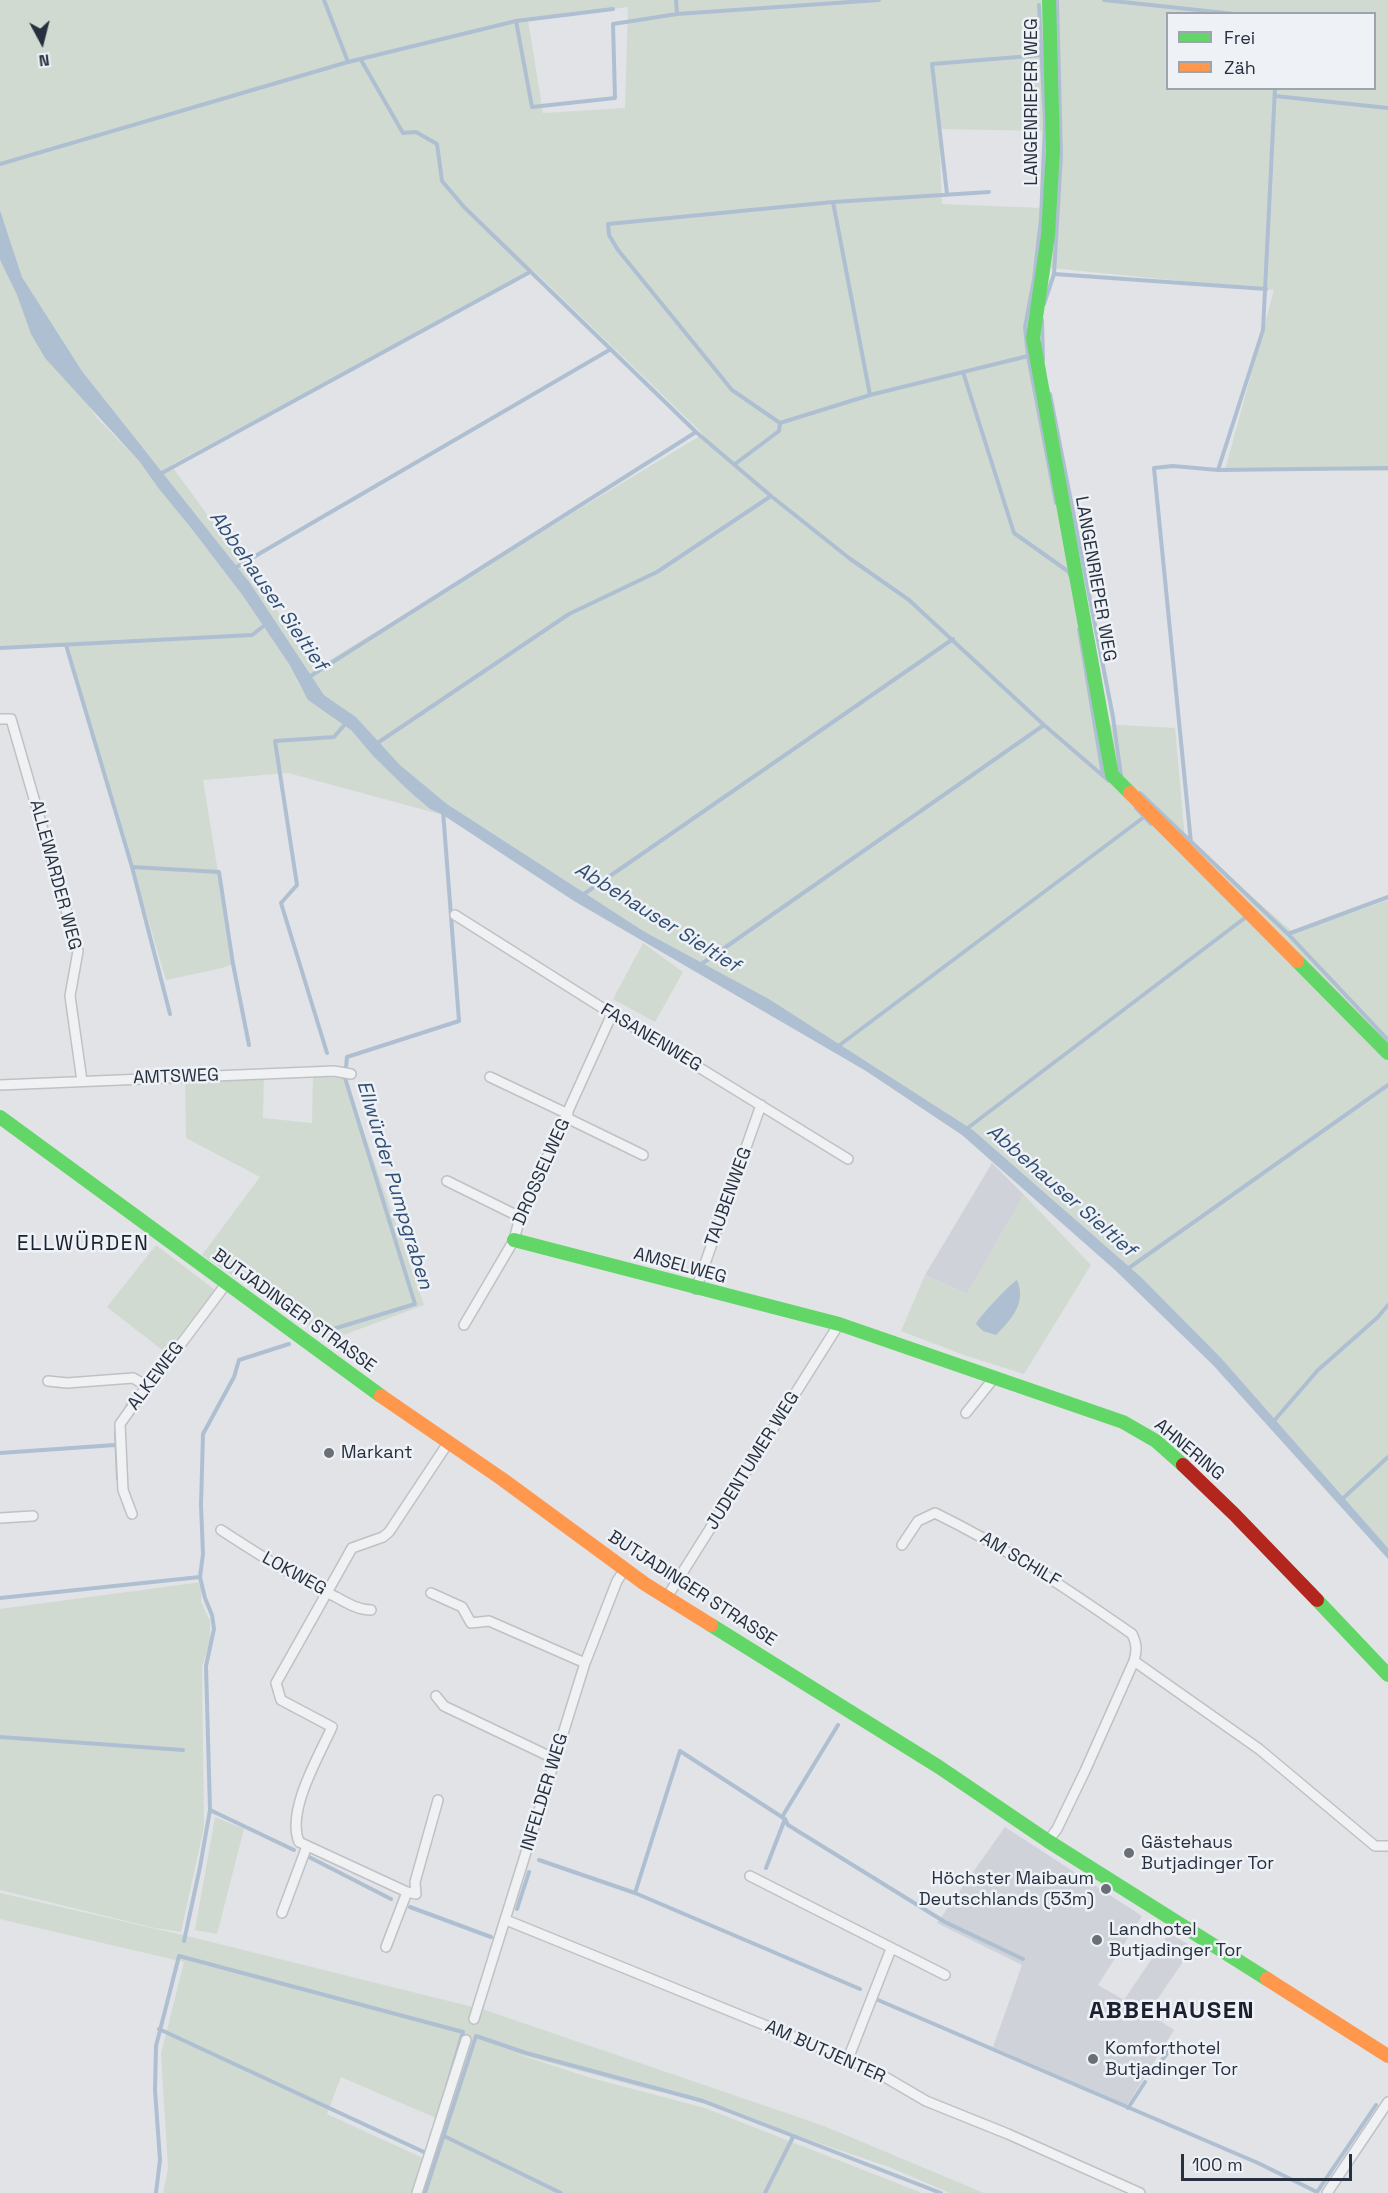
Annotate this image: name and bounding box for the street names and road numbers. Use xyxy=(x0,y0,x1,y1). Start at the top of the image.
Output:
street label: LANGENRIEPER WEG xyxy=(1021,18,1043,186)
street label: LANGENRIEPER WEG xyxy=(1070,495,1120,663)
street label: ALLEWARDER WEG xyxy=(25,797,85,953)
street label: FASANENWEG xyxy=(596,999,706,1077)
street label: AMTSWEG xyxy=(133,1065,219,1089)
street label: DROSSELWEG xyxy=(509,1115,575,1229)
street label: TAUBENWEG xyxy=(701,1144,757,1250)
street label: AMSELWEG xyxy=(631,1243,729,1289)
street label: BUTJADINGER STRASSE xyxy=(208,1244,380,1378)
street label: ALKEWEG xyxy=(123,1338,189,1414)
street label: JUDENTUMER WEG xyxy=(702,1388,804,1534)
street label: AHNERING xyxy=(1150,1414,1228,1486)
street label: BUTJADINGER STRASSE xyxy=(604,1526,780,1652)
street label: AM SCHILF xyxy=(976,1528,1064,1592)
street label: LOKWEG xyxy=(258,1548,330,1600)
street label: INFELDER WEG xyxy=(517,1731,573,1853)
street label: AM BUTJENTER xyxy=(762,2016,888,2088)

